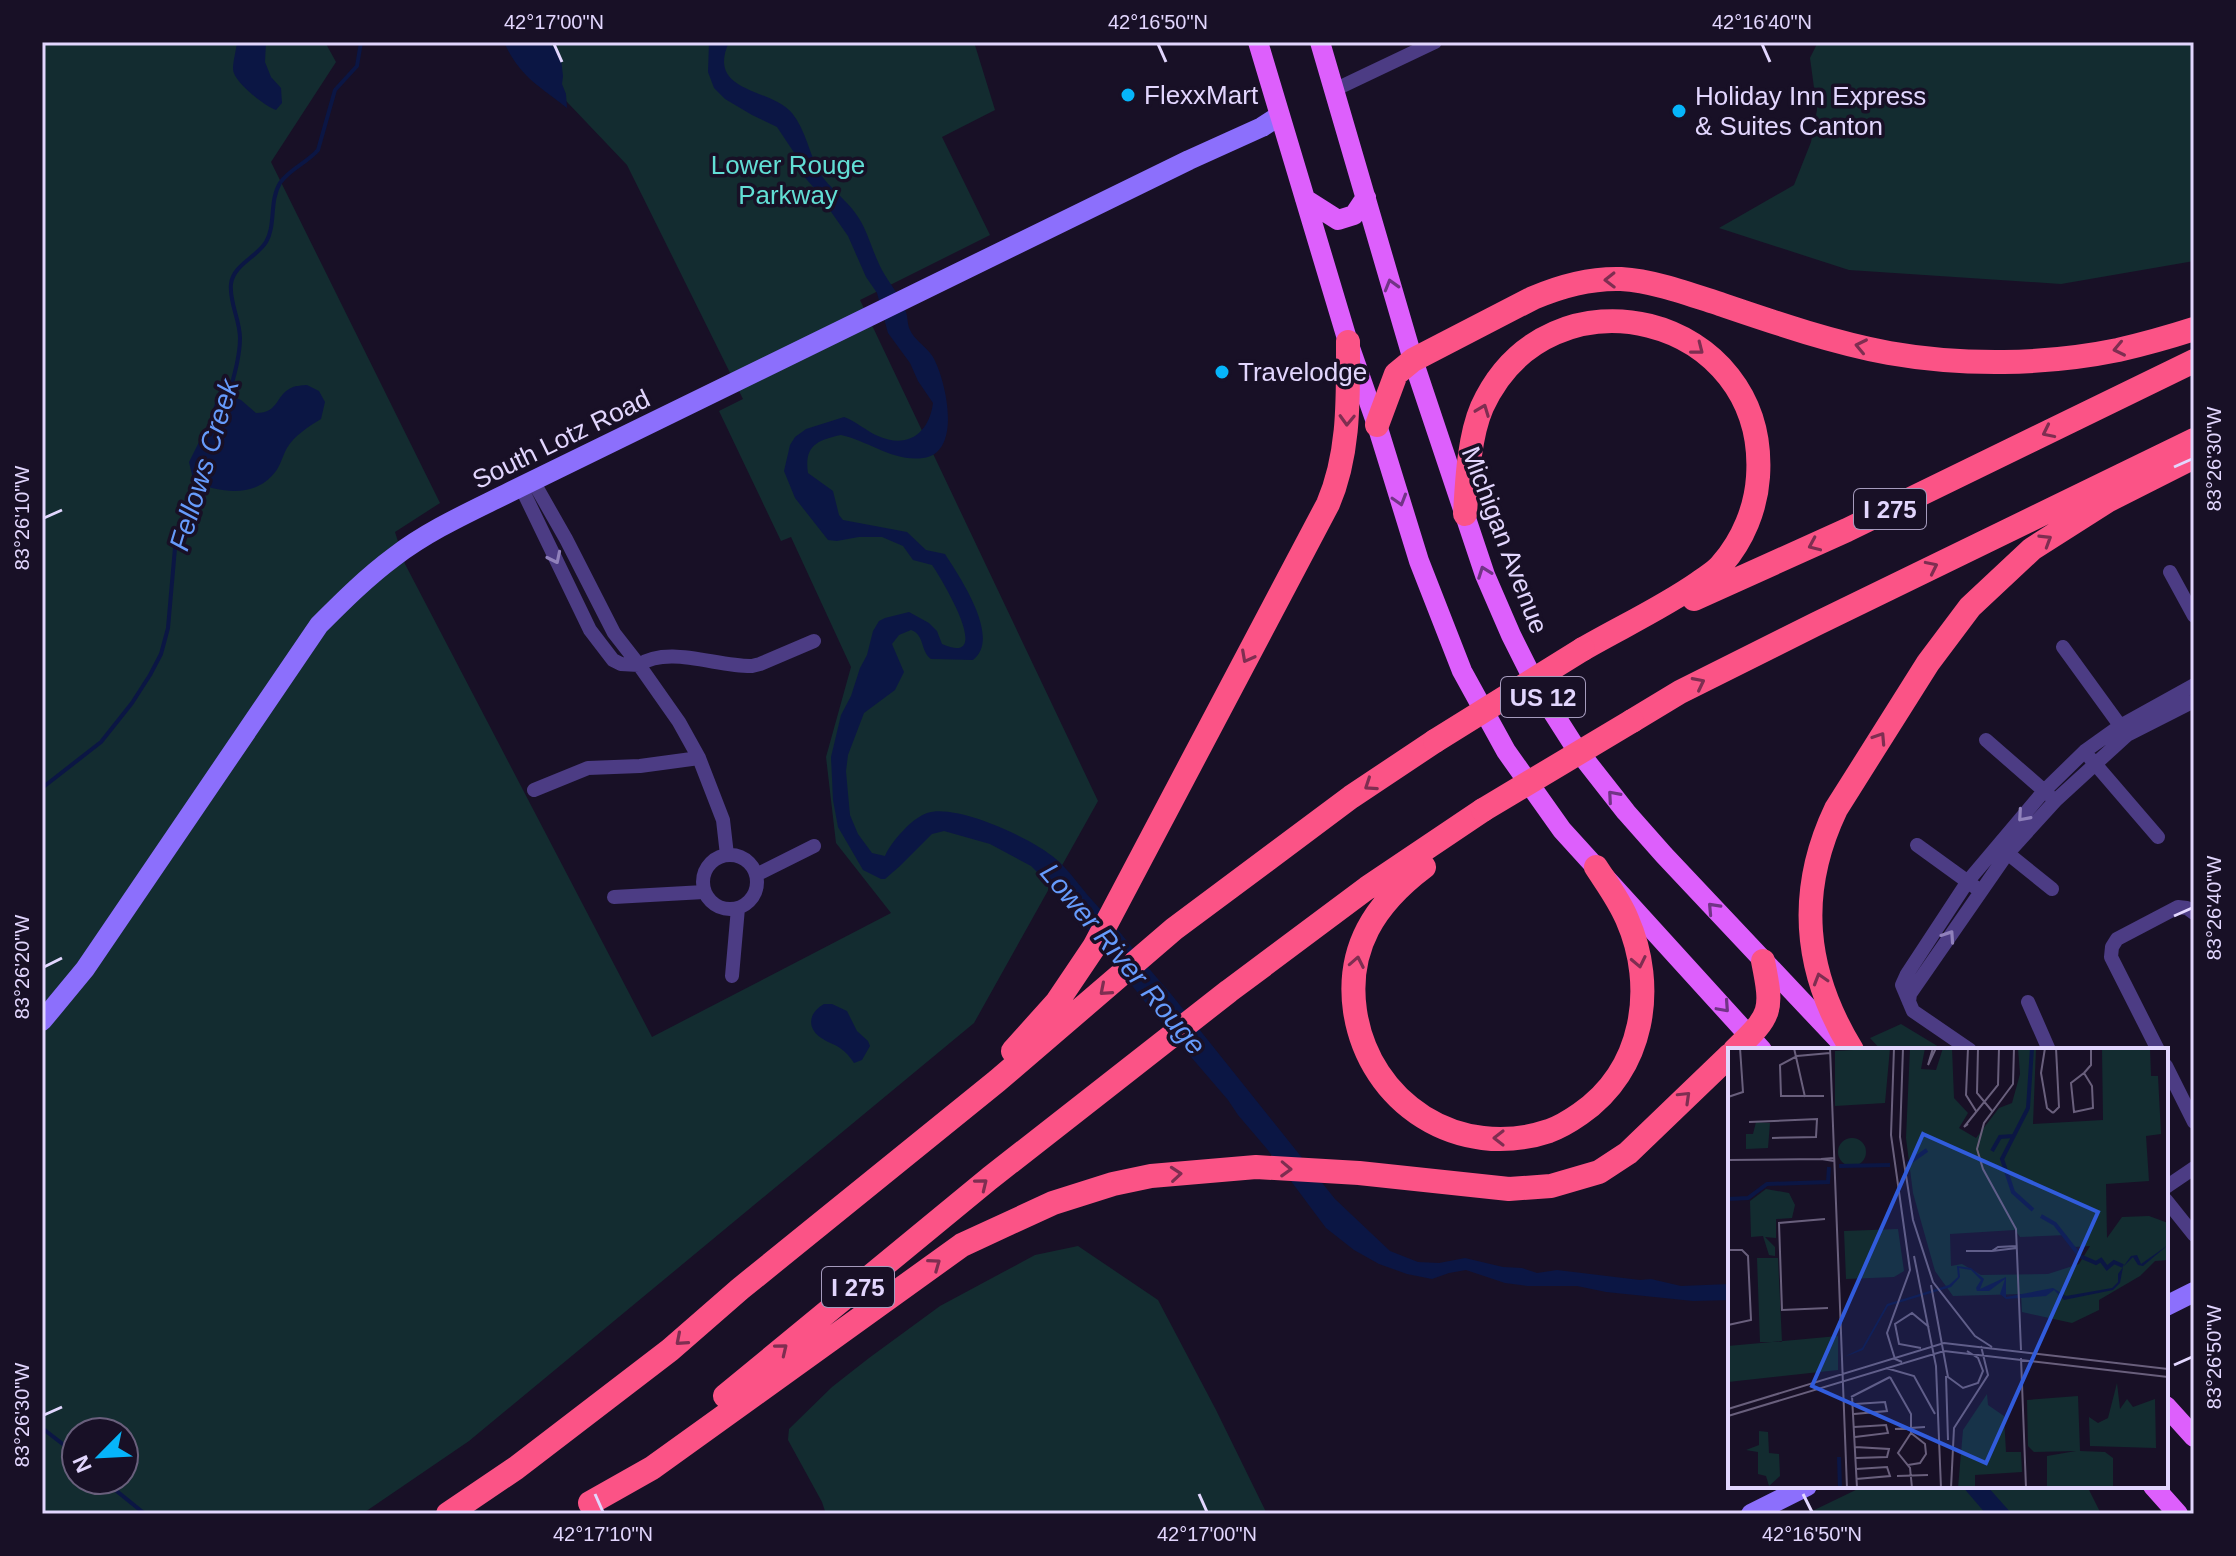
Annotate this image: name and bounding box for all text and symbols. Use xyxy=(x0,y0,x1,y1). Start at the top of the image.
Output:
text: 42°17'00"N xyxy=(504,11,604,33)
text: 42°16'50"N xyxy=(1108,11,1208,33)
text: 42°16'40"N xyxy=(1712,11,1812,33)
place label: FlexxMart xyxy=(1144,80,1259,110)
place label: Holiday Inn Express & Suites Canton xyxy=(1695,81,1926,141)
marker: FlexxMart xyxy=(1119,86,1137,104)
marker: Holiday Inn Express & Suites Canton xyxy=(1670,102,1688,120)
park label: Lower Rouge Parkway xyxy=(711,150,865,210)
one-way arrow xyxy=(1603,271,1616,288)
one-way arrow xyxy=(1384,279,1400,293)
one-way arrow xyxy=(1854,338,1868,355)
one-way arrow xyxy=(1689,340,1704,354)
one-way arrow xyxy=(2112,340,2126,357)
place label: Travelodge xyxy=(1238,357,1367,387)
marker: Travelodge xyxy=(1213,363,1231,381)
water label: Fellows Creek xyxy=(163,374,245,554)
street label: South Lotz Road xyxy=(467,383,655,495)
one-way arrow xyxy=(1473,404,1490,418)
text: 83°26'30"W xyxy=(2203,407,2225,511)
one-way arrow xyxy=(1338,414,1355,427)
one-way arrow xyxy=(2042,422,2057,438)
street label: Michigan Avenue xyxy=(1456,442,1554,638)
text: 83°26'10"W xyxy=(11,466,33,570)
road number: I 275 xyxy=(1854,489,1926,529)
one-way arrow xyxy=(1391,493,1407,506)
one-way arrow xyxy=(1808,535,1822,551)
one-way arrow xyxy=(2037,535,2052,550)
one-way arrow xyxy=(545,549,560,564)
one-way arrow xyxy=(1924,561,1939,577)
one-way arrow xyxy=(1478,565,1494,579)
one-way arrow xyxy=(1241,649,1256,664)
road number: US 12 xyxy=(1501,677,1585,717)
one-way arrow xyxy=(1691,677,1706,692)
one-way arrow xyxy=(1871,732,1886,746)
one-way arrow xyxy=(1365,775,1379,790)
one-way arrow xyxy=(1608,791,1622,806)
one-way arrow xyxy=(2018,807,2032,822)
text: 83°26'40"W xyxy=(2203,856,2225,960)
water label: Lower River Rouge xyxy=(1034,857,1212,1061)
one-way arrow xyxy=(1708,903,1723,917)
text: 83°26'20"W xyxy=(11,915,33,1019)
one-way arrow xyxy=(1939,930,1954,945)
one-way arrow xyxy=(1348,955,1365,969)
one-way arrow xyxy=(1630,955,1647,969)
one-way arrow xyxy=(1813,973,1829,987)
one-way arrow xyxy=(1099,980,1114,994)
one-way arrow xyxy=(1714,998,1728,1013)
inset map xyxy=(1728,1048,2168,1488)
one-way arrow xyxy=(1676,1093,1691,1107)
one-way arrow xyxy=(1492,1129,1505,1147)
one-way arrow xyxy=(1280,1160,1293,1177)
one-way arrow xyxy=(1169,1166,1182,1183)
one-way arrow xyxy=(973,1179,988,1194)
one-way arrow xyxy=(926,1259,940,1274)
road number: I 275 xyxy=(822,1267,894,1307)
text: 83°26'50"W xyxy=(2203,1305,2225,1409)
one-way arrow xyxy=(676,1331,691,1345)
one-way arrow xyxy=(772,1345,787,1359)
text: 83°26'30"W xyxy=(11,1363,33,1467)
north arrow xyxy=(60,1416,140,1496)
text: N xyxy=(68,1452,97,1476)
text: 42°17'10"N xyxy=(553,1523,653,1545)
text: 42°17'00"N xyxy=(1157,1523,1257,1545)
text: 42°16'50"N xyxy=(1762,1523,1862,1545)

